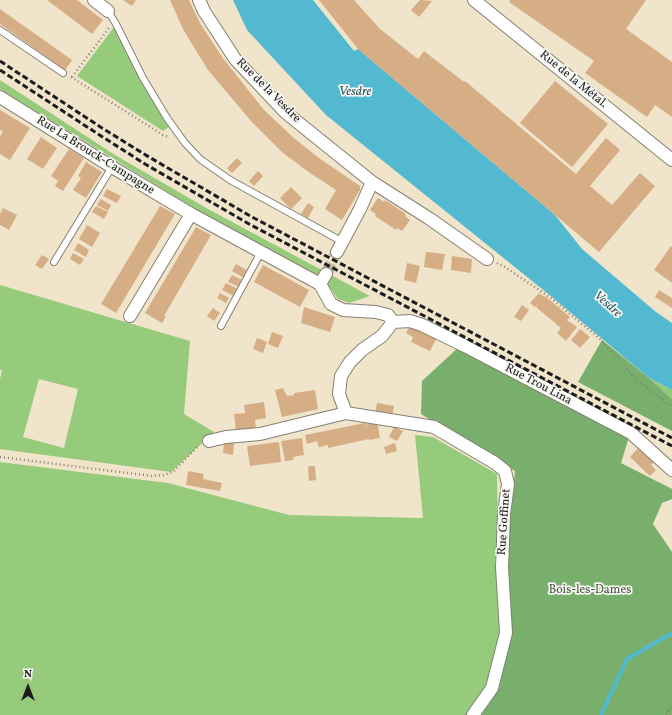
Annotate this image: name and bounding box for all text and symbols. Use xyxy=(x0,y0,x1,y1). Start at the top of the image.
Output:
street label: Rue de la Métal. xyxy=(536,48,610,112)
street label: Rue de la Vesdre xyxy=(233,56,303,126)
water label: Vesdre xyxy=(339,85,371,101)
street label: Rue La Brouck-Campagne xyxy=(33,114,157,198)
water label: Vesdre xyxy=(590,288,624,322)
street label: Rue Trou Lina xyxy=(502,361,574,409)
street label: Rue Goffinet xyxy=(495,488,515,556)
park label: Bois-les-Dames xyxy=(549,584,631,598)
north arrow xyxy=(8,667,48,707)
text: N xyxy=(24,667,32,682)

